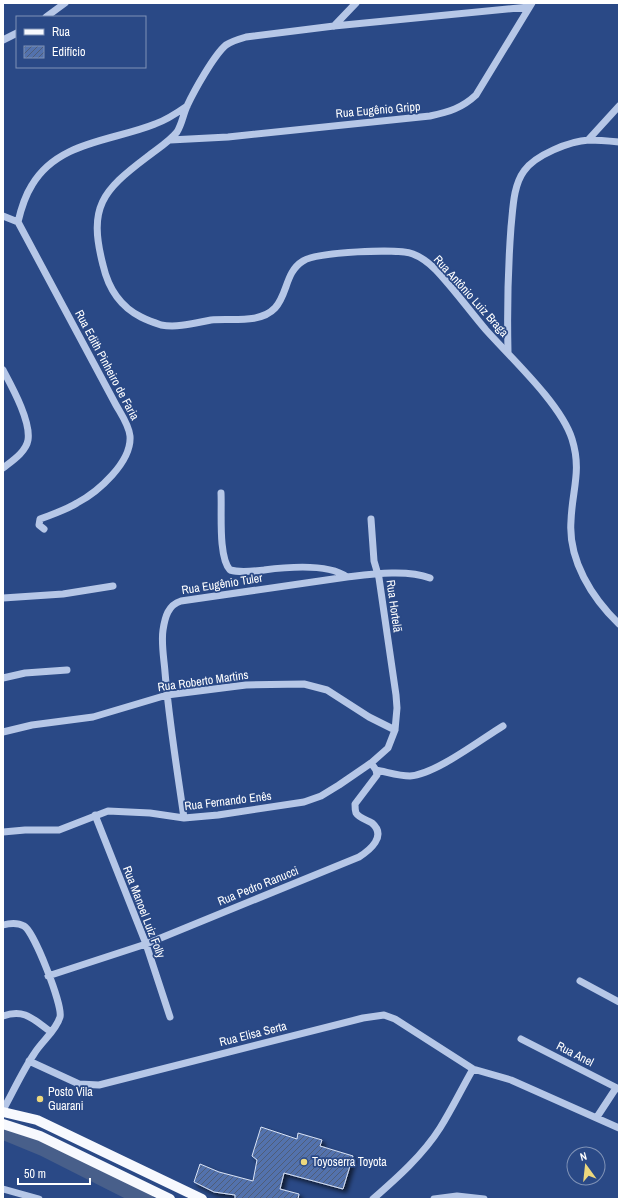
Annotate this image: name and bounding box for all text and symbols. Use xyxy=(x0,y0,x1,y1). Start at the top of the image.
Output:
legend xyxy=(16,16,146,68)
text: Rua xyxy=(52,24,71,40)
text: Edifício xyxy=(52,44,85,60)
street label: Rua Eugênio Gripp xyxy=(335,98,421,122)
street label: Rua Antônio Luiz Braga xyxy=(430,252,512,341)
street label: Rua Edith Pinheiro de Faria xyxy=(71,307,143,423)
street label: Rua Eugênio Tuler xyxy=(180,570,264,598)
street label: Rua Hortelã xyxy=(382,579,406,634)
street label: Rua Roberto Martins xyxy=(157,667,249,695)
street label: Rua Fernando Enês xyxy=(184,788,273,814)
street label: Rua Pedro Ranucci xyxy=(215,862,301,910)
street label: Rua Manoel Luiz Folly xyxy=(119,864,169,960)
street label: Rua Elisa Serta xyxy=(218,1018,289,1050)
street label: Rua Anel xyxy=(554,1038,596,1070)
place label: Posto Vila Guarani xyxy=(48,1084,93,1114)
marker: Posto Vila Guarani xyxy=(35,1094,45,1104)
north arrow xyxy=(566,1146,606,1186)
text: N xyxy=(578,1149,588,1164)
place label: Toyoserra Toyota xyxy=(312,1154,387,1170)
marker: Toyoserra Toyota xyxy=(299,1157,309,1167)
scale bar xyxy=(18,1160,90,1186)
text: 50 m xyxy=(24,1166,46,1182)

